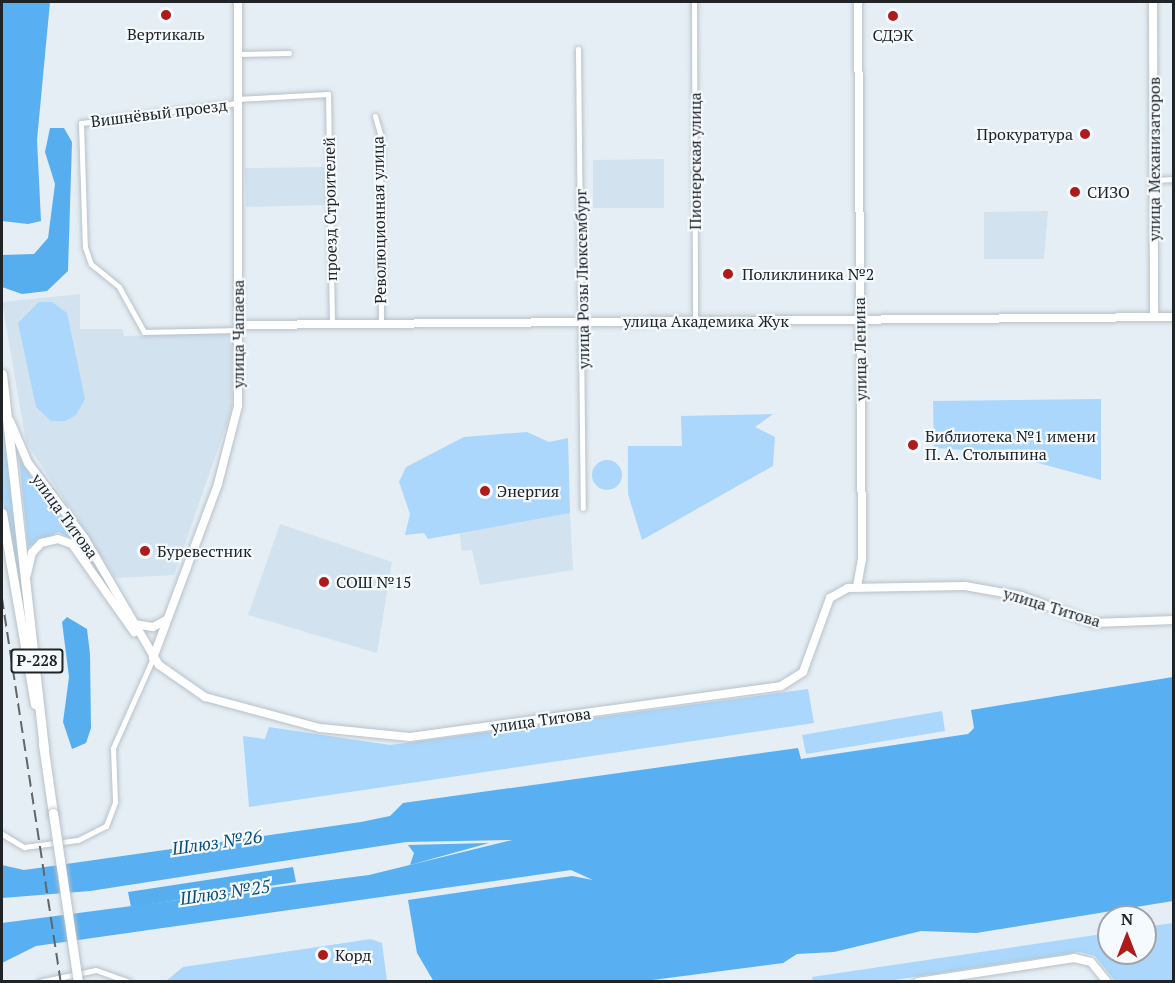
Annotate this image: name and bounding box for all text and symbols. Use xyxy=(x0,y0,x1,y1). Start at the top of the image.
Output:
marker: Вертикаль xyxy=(159,8,173,22)
marker: СДЭК xyxy=(886,9,900,23)
place label: Вертикаль xyxy=(127,24,205,44)
place label: СДЭК xyxy=(872,25,914,45)
street label: улица Механизаторов xyxy=(1144,77,1164,241)
street label: Пионерская улица xyxy=(685,92,705,230)
street label: Вишнёвый проезд xyxy=(90,95,228,131)
place label: Прокуратура xyxy=(977,124,1073,144)
marker: Прокуратура xyxy=(1078,127,1092,141)
street label: Революционная улица xyxy=(368,136,390,304)
street label: проезд Строителей xyxy=(319,137,341,281)
place label: СИЗО xyxy=(1087,182,1130,202)
marker: СИЗО xyxy=(1068,185,1082,199)
street label: улица Розы Люксембург xyxy=(571,189,593,369)
place label: Поликлиника №2 xyxy=(742,264,874,284)
marker: Поликлиника №2 xyxy=(719,265,737,283)
street label: улица Чапаева xyxy=(228,280,248,388)
street label: улица Ленина xyxy=(849,297,871,401)
street label: улица Академика Жук xyxy=(623,311,789,331)
place label: Библиотека №1 имени П. А. Столыпина xyxy=(925,426,1096,464)
marker: Библиотека №1 имени П. А. Столыпина xyxy=(906,438,920,452)
street label: улица Титова xyxy=(28,470,102,562)
place label: Энергия xyxy=(497,481,559,501)
marker: Энергия xyxy=(478,484,492,498)
place label: Буревестник xyxy=(157,541,252,561)
marker: Буревестник xyxy=(138,544,152,558)
place label: СОШ №15 xyxy=(336,572,412,592)
marker: СОШ №15 xyxy=(317,575,331,589)
street label: улица Титова xyxy=(1001,583,1103,631)
road number: Р-228 xyxy=(10,649,64,673)
street label: улица Титова xyxy=(490,704,592,736)
water label: Шлюз №26 xyxy=(171,825,263,859)
water label: Шлюз №25 xyxy=(179,875,271,909)
north arrow xyxy=(1097,905,1157,965)
text: N xyxy=(1121,908,1133,930)
place label: Корд xyxy=(335,945,371,965)
marker: Корд xyxy=(316,948,330,962)

